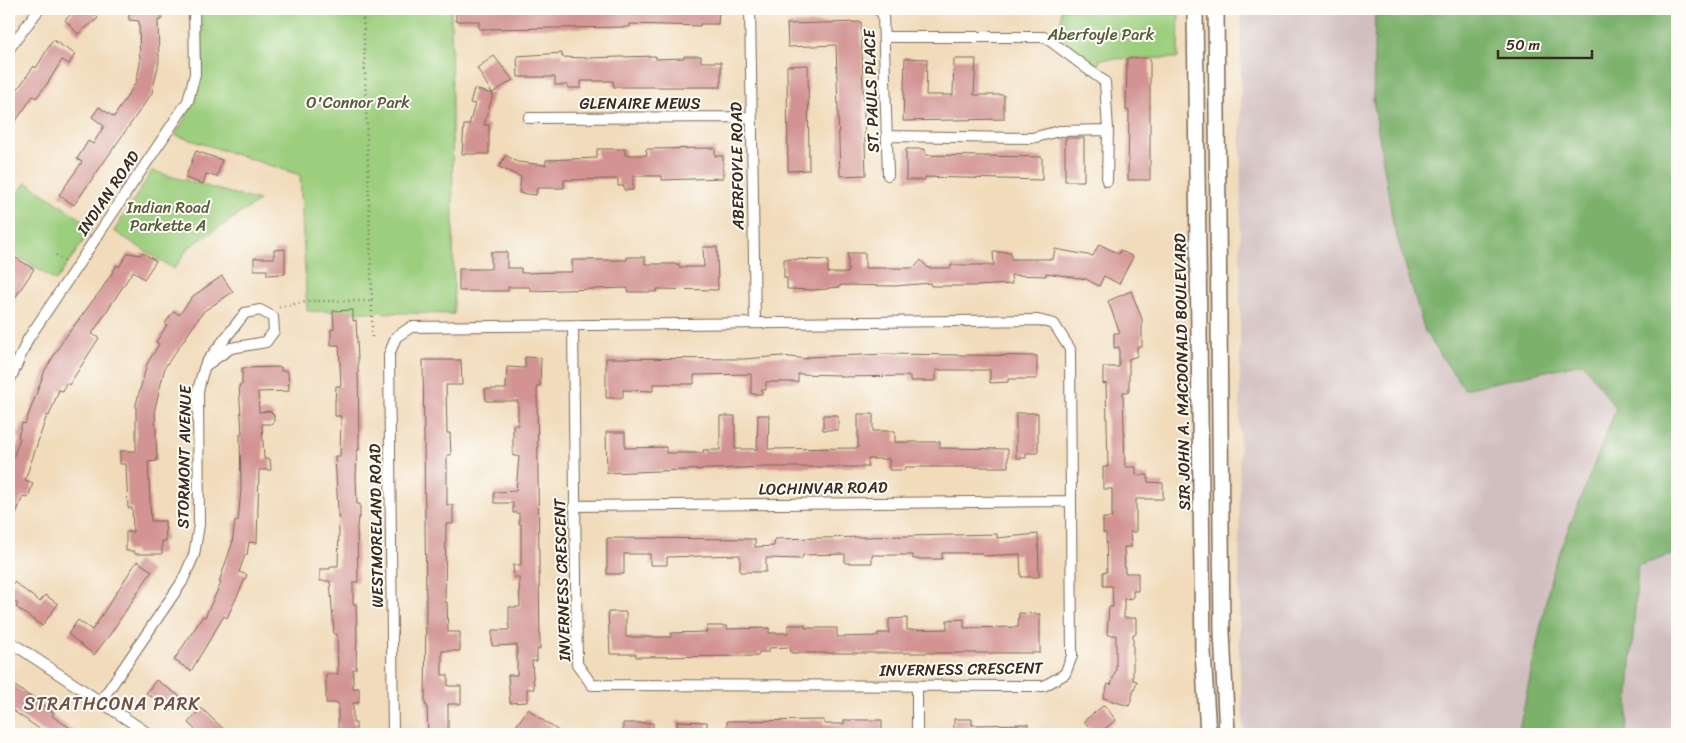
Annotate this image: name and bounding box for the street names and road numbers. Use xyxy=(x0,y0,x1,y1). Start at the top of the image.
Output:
street label: ST. PAULS PLACE xyxy=(854,28,888,153)
street label: GLENAIRE MEWS xyxy=(580,89,700,118)
street label: ABERFOYLE ROAD xyxy=(721,102,753,231)
street label: INDIAN ROAD xyxy=(68,144,148,242)
street label: SIR JOHN A. MACDONALD BOULEVARD xyxy=(1165,233,1199,511)
street label: STORMONT AVENUE xyxy=(168,384,200,529)
street label: WESTMORELAND ROAD xyxy=(360,443,392,608)
street label: LOCHINVAR ROAD xyxy=(758,472,888,504)
street label: INVERNESS CRESCENT xyxy=(545,497,579,663)
street label: INVERNESS CRESCENT xyxy=(878,653,1044,685)

